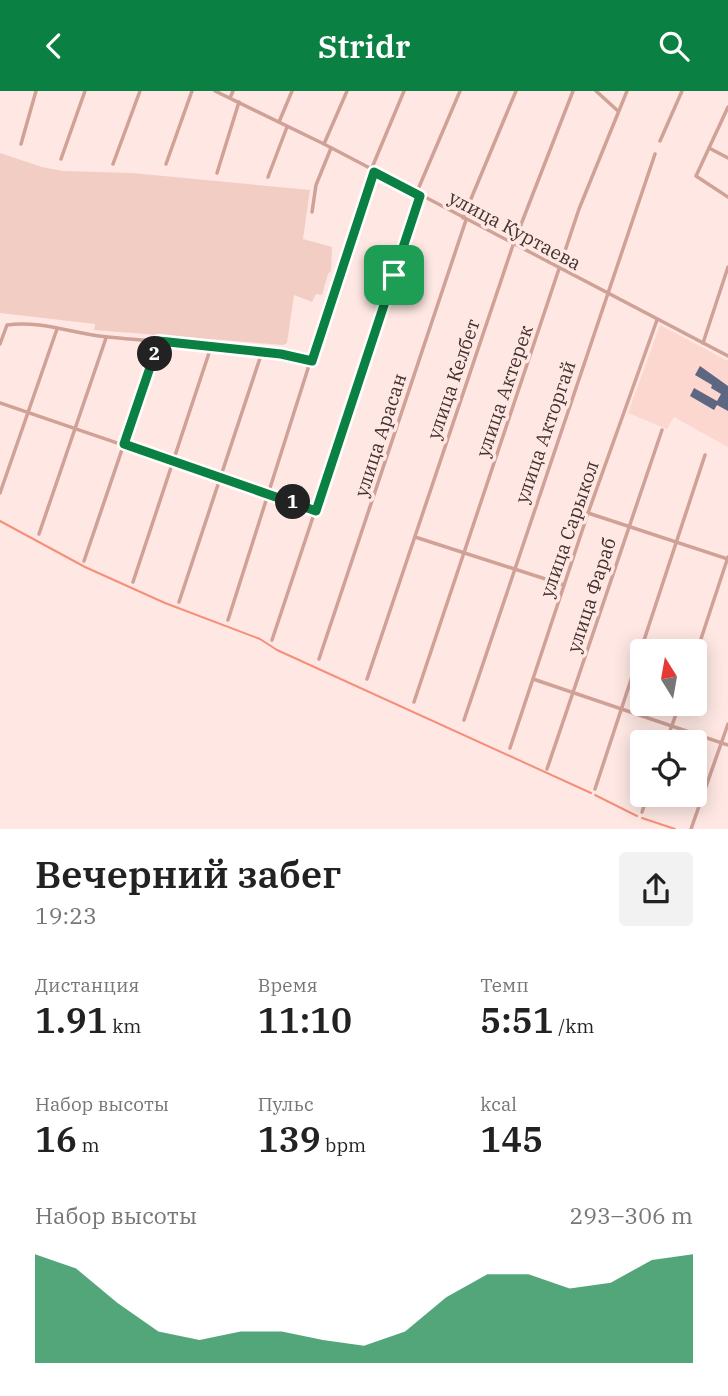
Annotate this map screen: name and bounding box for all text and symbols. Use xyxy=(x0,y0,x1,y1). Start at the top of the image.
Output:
text: Stridr xyxy=(318,25,410,67)
icon: back xyxy=(35,27,73,65)
icon: search xyxy=(655,27,693,65)
street label: улица Куртаева xyxy=(445,185,585,275)
pin xyxy=(364,245,424,305)
icon: arrive xyxy=(375,256,413,294)
street label: улица Келбет xyxy=(421,316,485,442)
street label: улица Актерек xyxy=(470,322,538,460)
pin: 2 xyxy=(138,337,172,371)
text: 2 xyxy=(149,341,160,365)
street label: улица Акторгай xyxy=(509,358,581,506)
street label: улица Арасан xyxy=(349,370,411,500)
street label: улица Сарыкол xyxy=(534,457,604,601)
pin: 1 xyxy=(276,485,310,519)
text: 1 xyxy=(287,489,298,513)
street label: улица Фараб xyxy=(561,535,621,655)
north arrow xyxy=(630,639,707,716)
map controls xyxy=(630,639,707,807)
button: locate xyxy=(630,730,707,807)
text: Вечерний забег xyxy=(35,849,341,898)
button: share xyxy=(619,852,693,926)
text: 19:23 xyxy=(35,900,97,930)
text: Дистанция xyxy=(35,973,140,997)
text: Время xyxy=(258,973,318,997)
text: Темп xyxy=(480,973,529,997)
text: 1.91 xyxy=(35,997,108,1043)
text: 11:10 xyxy=(258,997,352,1043)
text: 5:51 xyxy=(480,997,554,1043)
text: km xyxy=(108,1014,141,1038)
text: /km xyxy=(554,1014,594,1038)
text: Набор высоты xyxy=(35,1092,169,1116)
text: Пульс xyxy=(258,1092,314,1116)
text: kcal xyxy=(480,1092,517,1116)
text: 16 xyxy=(35,1116,77,1162)
text: 139 xyxy=(258,1116,321,1162)
text: 145 xyxy=(480,1116,543,1162)
text: m xyxy=(77,1133,100,1157)
text: bpm xyxy=(321,1133,366,1157)
text: Набор высоты xyxy=(35,1200,197,1230)
text: 293–306 m xyxy=(569,1200,693,1230)

